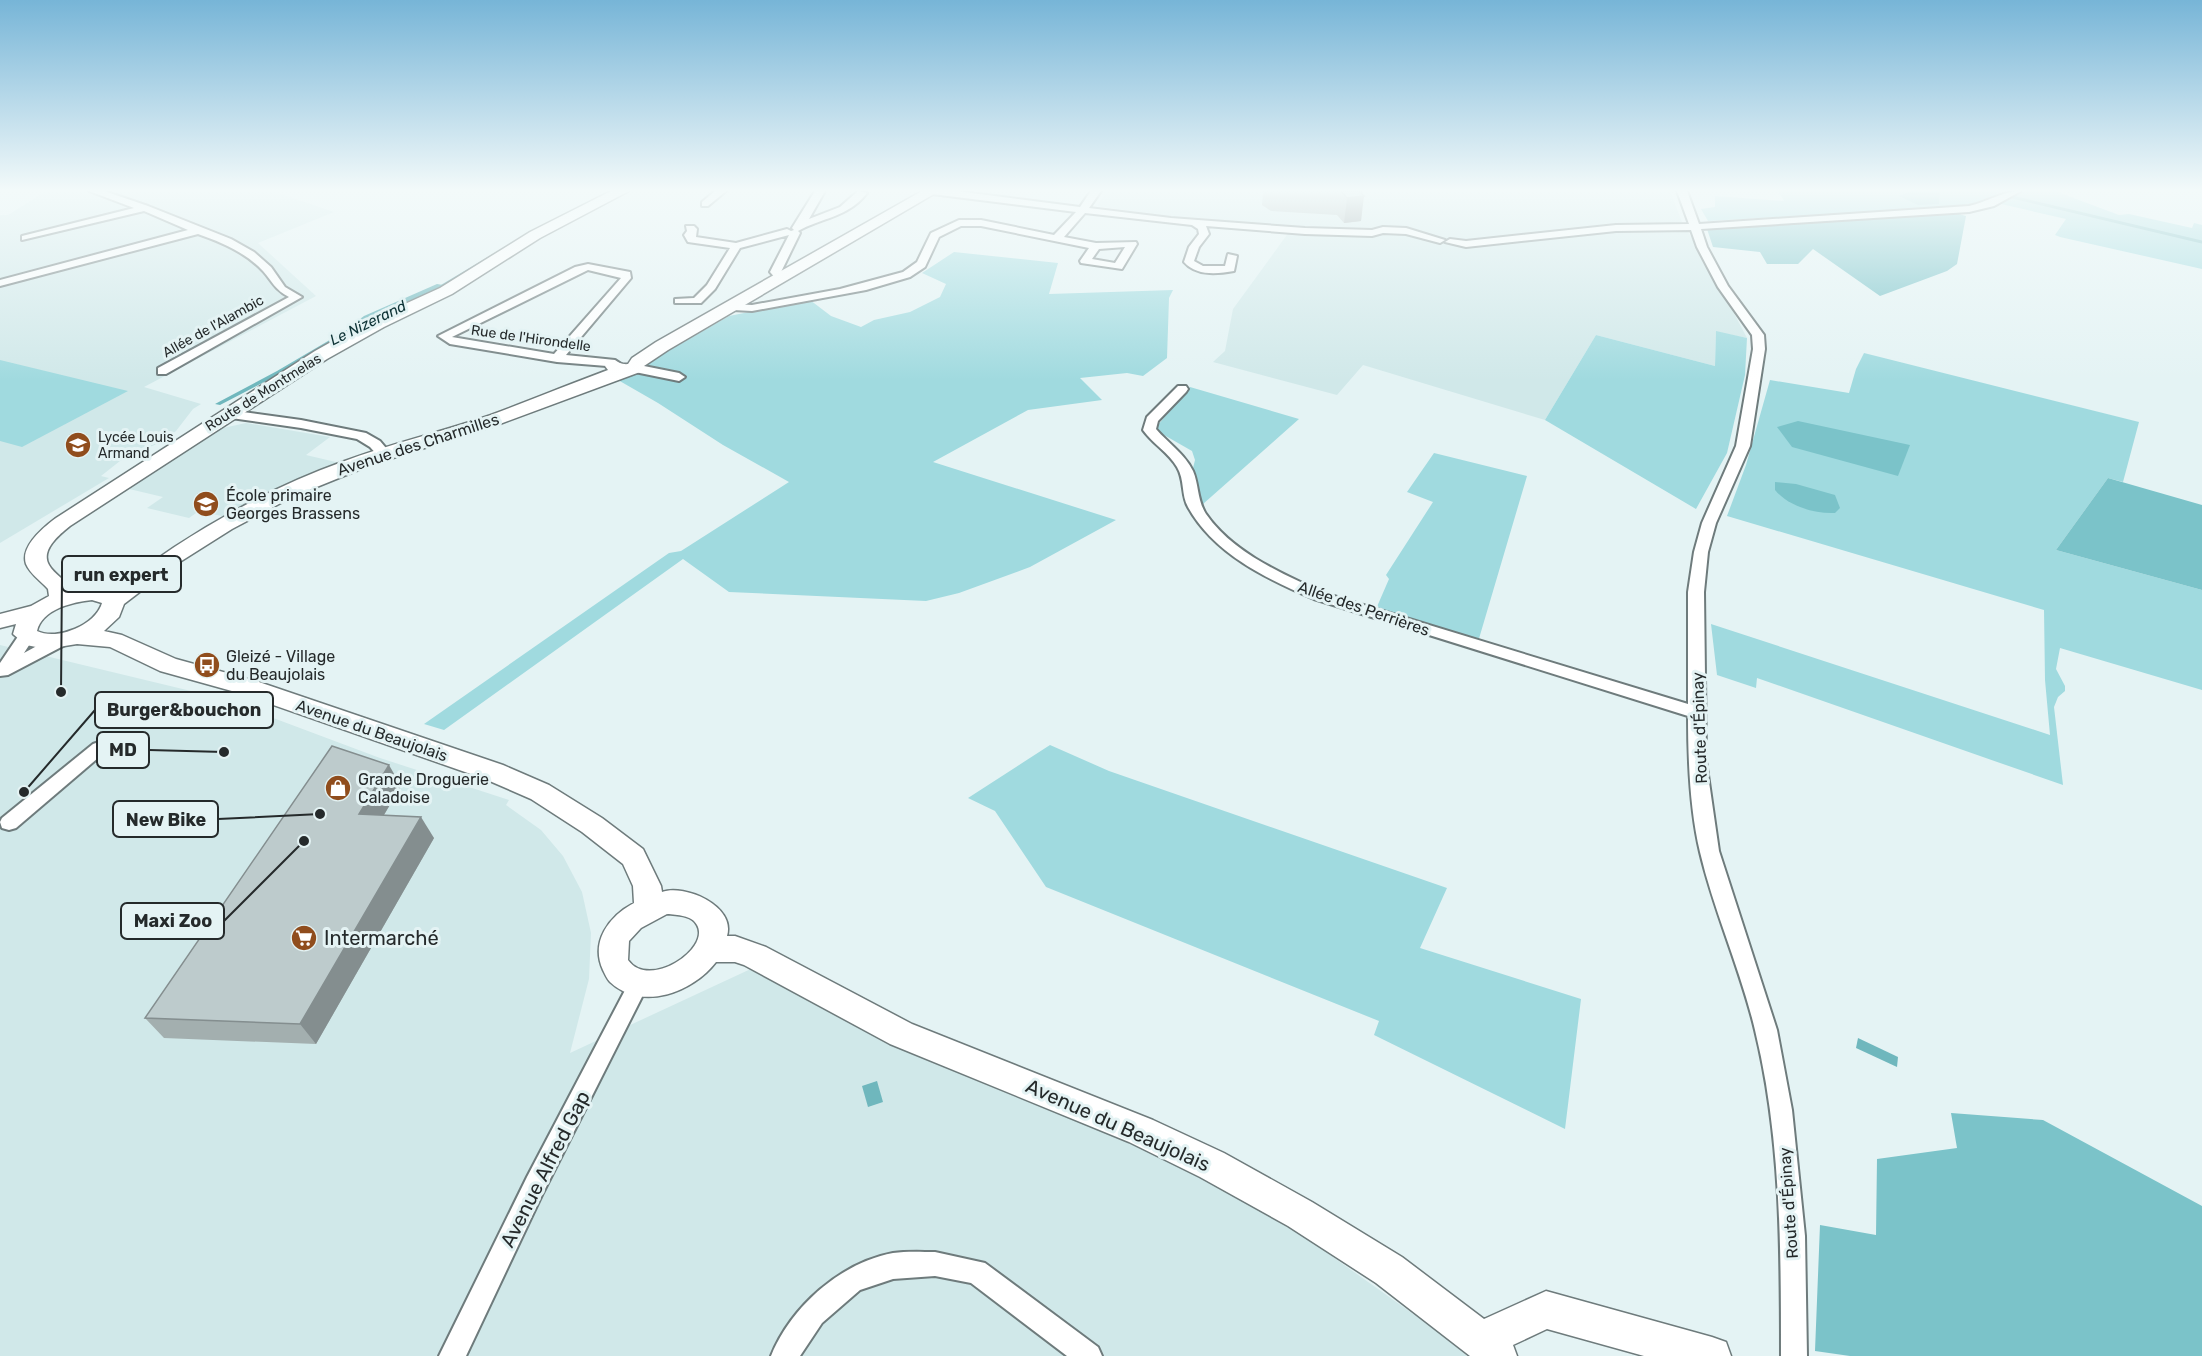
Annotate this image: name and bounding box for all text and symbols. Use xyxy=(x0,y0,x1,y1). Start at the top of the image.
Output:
street label: Allée de l'Alambic xyxy=(160,292,267,361)
water label: Le Nizerand xyxy=(327,296,410,349)
street label: Rue de l'Hirondelle xyxy=(470,322,592,355)
street label: Route de Montmelas xyxy=(202,350,324,435)
street label: Avenue des Charmilles xyxy=(335,409,501,480)
place label: Lycée Louis Armand xyxy=(98,429,174,462)
school or university icon: Lycée Louis Armand xyxy=(63,430,93,460)
place label: École primaire Georges Brassens xyxy=(226,486,360,523)
school or university icon: École primaire Georges Brassens xyxy=(191,489,221,519)
callout: run expert xyxy=(62,556,181,592)
text: run expert xyxy=(74,564,168,586)
street label: Allée des Perrières xyxy=(1295,577,1432,640)
place label: Gleizé - Village du Beaujolais xyxy=(226,647,335,684)
bus stop icon: Gleizé - Village du Beaujolais xyxy=(192,650,222,680)
street label: Route d'Épinay xyxy=(1688,672,1711,784)
callout: Burger&bouchon xyxy=(95,692,273,728)
street label: Avenue du Beaujolais xyxy=(293,696,450,765)
text: Burger&bouchon xyxy=(107,699,261,721)
callout: MD xyxy=(97,732,149,768)
text: MD xyxy=(109,739,137,761)
place label: Grande Droguerie Caladoise xyxy=(358,770,489,807)
shop icon: Grande Droguerie Caladoise xyxy=(323,773,353,803)
callout: New Bike xyxy=(113,801,218,837)
text: New Bike xyxy=(126,809,207,831)
callout: Maxi Zoo xyxy=(121,903,224,939)
text: Maxi Zoo xyxy=(134,910,212,932)
supermarket icon: Intermarché xyxy=(289,923,319,953)
place label: Intermarché xyxy=(324,926,439,950)
street label: Avenue du Beaujolais xyxy=(1022,1074,1214,1176)
street label: Avenue Alfred Gap xyxy=(495,1087,595,1251)
street label: Route d'Épinay xyxy=(1775,1146,1802,1259)

